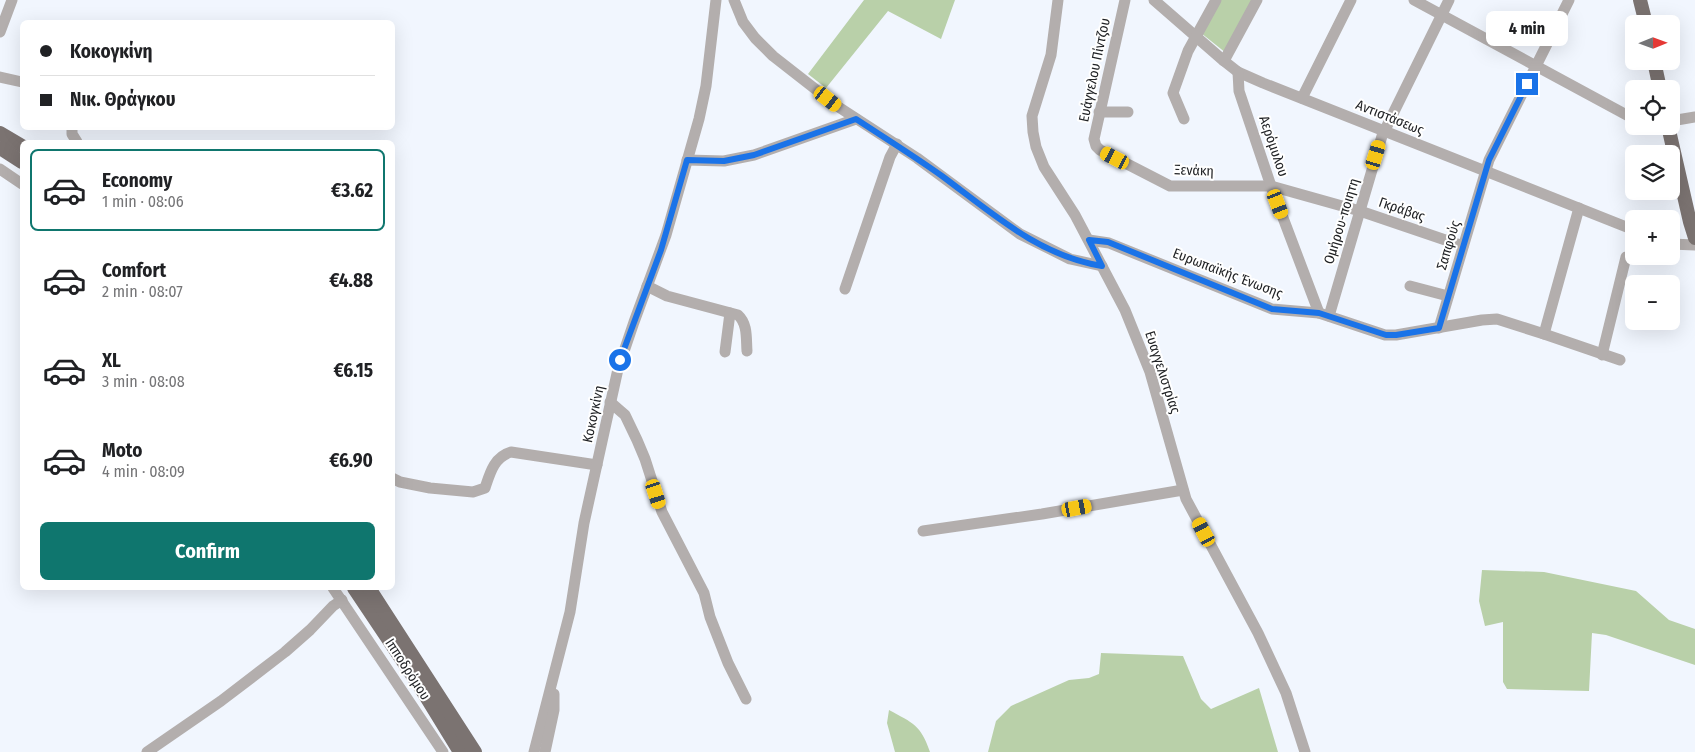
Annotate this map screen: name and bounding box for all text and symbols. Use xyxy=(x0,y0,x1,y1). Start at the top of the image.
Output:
callout: 4 min xyxy=(1486,12,1568,46)
north arrow xyxy=(1625,15,1680,70)
map controls xyxy=(1625,15,1680,330)
street label: Ευάγγελου Πίντζου xyxy=(1075,17,1114,124)
text: 4 min xyxy=(1509,19,1545,38)
text: Κοκογκίνη xyxy=(70,40,153,63)
route end xyxy=(1516,73,1538,95)
button: locate xyxy=(1625,80,1680,135)
car xyxy=(811,84,844,114)
text: Νικ. Θράγκου xyxy=(70,88,175,111)
street label: Αντιστάσεως xyxy=(1353,96,1426,139)
street label: Αερόμυλου xyxy=(1255,114,1292,179)
car xyxy=(1364,138,1387,172)
car xyxy=(1098,145,1131,171)
button: layers xyxy=(1625,145,1680,200)
street label: Ξενάκη xyxy=(1174,161,1214,180)
icon: car xyxy=(42,168,87,213)
text: Economy xyxy=(102,169,172,192)
street label: Ομήρου-ποιητη xyxy=(1320,176,1363,266)
text: €3.62 xyxy=(331,179,373,202)
car xyxy=(1265,187,1290,221)
text: 1 min · 08:06 xyxy=(102,192,184,211)
street label: Γκράβας xyxy=(1377,194,1427,225)
button: + xyxy=(1625,210,1680,265)
street label: Σαπφούς xyxy=(1433,218,1464,272)
street label: Ευρωπαϊκής Ένωσης xyxy=(1170,245,1285,302)
icon: car xyxy=(42,258,87,303)
text: Comfort xyxy=(102,259,166,282)
text: €4.88 xyxy=(329,269,373,292)
button: − xyxy=(1625,275,1680,330)
text: 2 min · 08:07 xyxy=(102,282,183,301)
street label: Ευαγγελιστρίας xyxy=(1141,329,1184,416)
icon: car xyxy=(42,348,87,393)
text: XL xyxy=(102,349,121,372)
route start xyxy=(609,349,631,371)
text: €6.15 xyxy=(333,359,373,382)
text: 3 min · 08:08 xyxy=(102,372,185,391)
street label: Κοκογκίνη xyxy=(579,384,608,444)
icon: car xyxy=(42,438,87,483)
text: Moto xyxy=(102,439,142,462)
text: €6.90 xyxy=(329,449,373,472)
text: 4 min · 08:09 xyxy=(102,462,185,481)
car xyxy=(644,477,667,511)
car xyxy=(1060,498,1093,518)
car xyxy=(1190,515,1217,549)
button: Confirm xyxy=(40,522,375,580)
street label: Ιπποδρόμου xyxy=(381,635,434,703)

